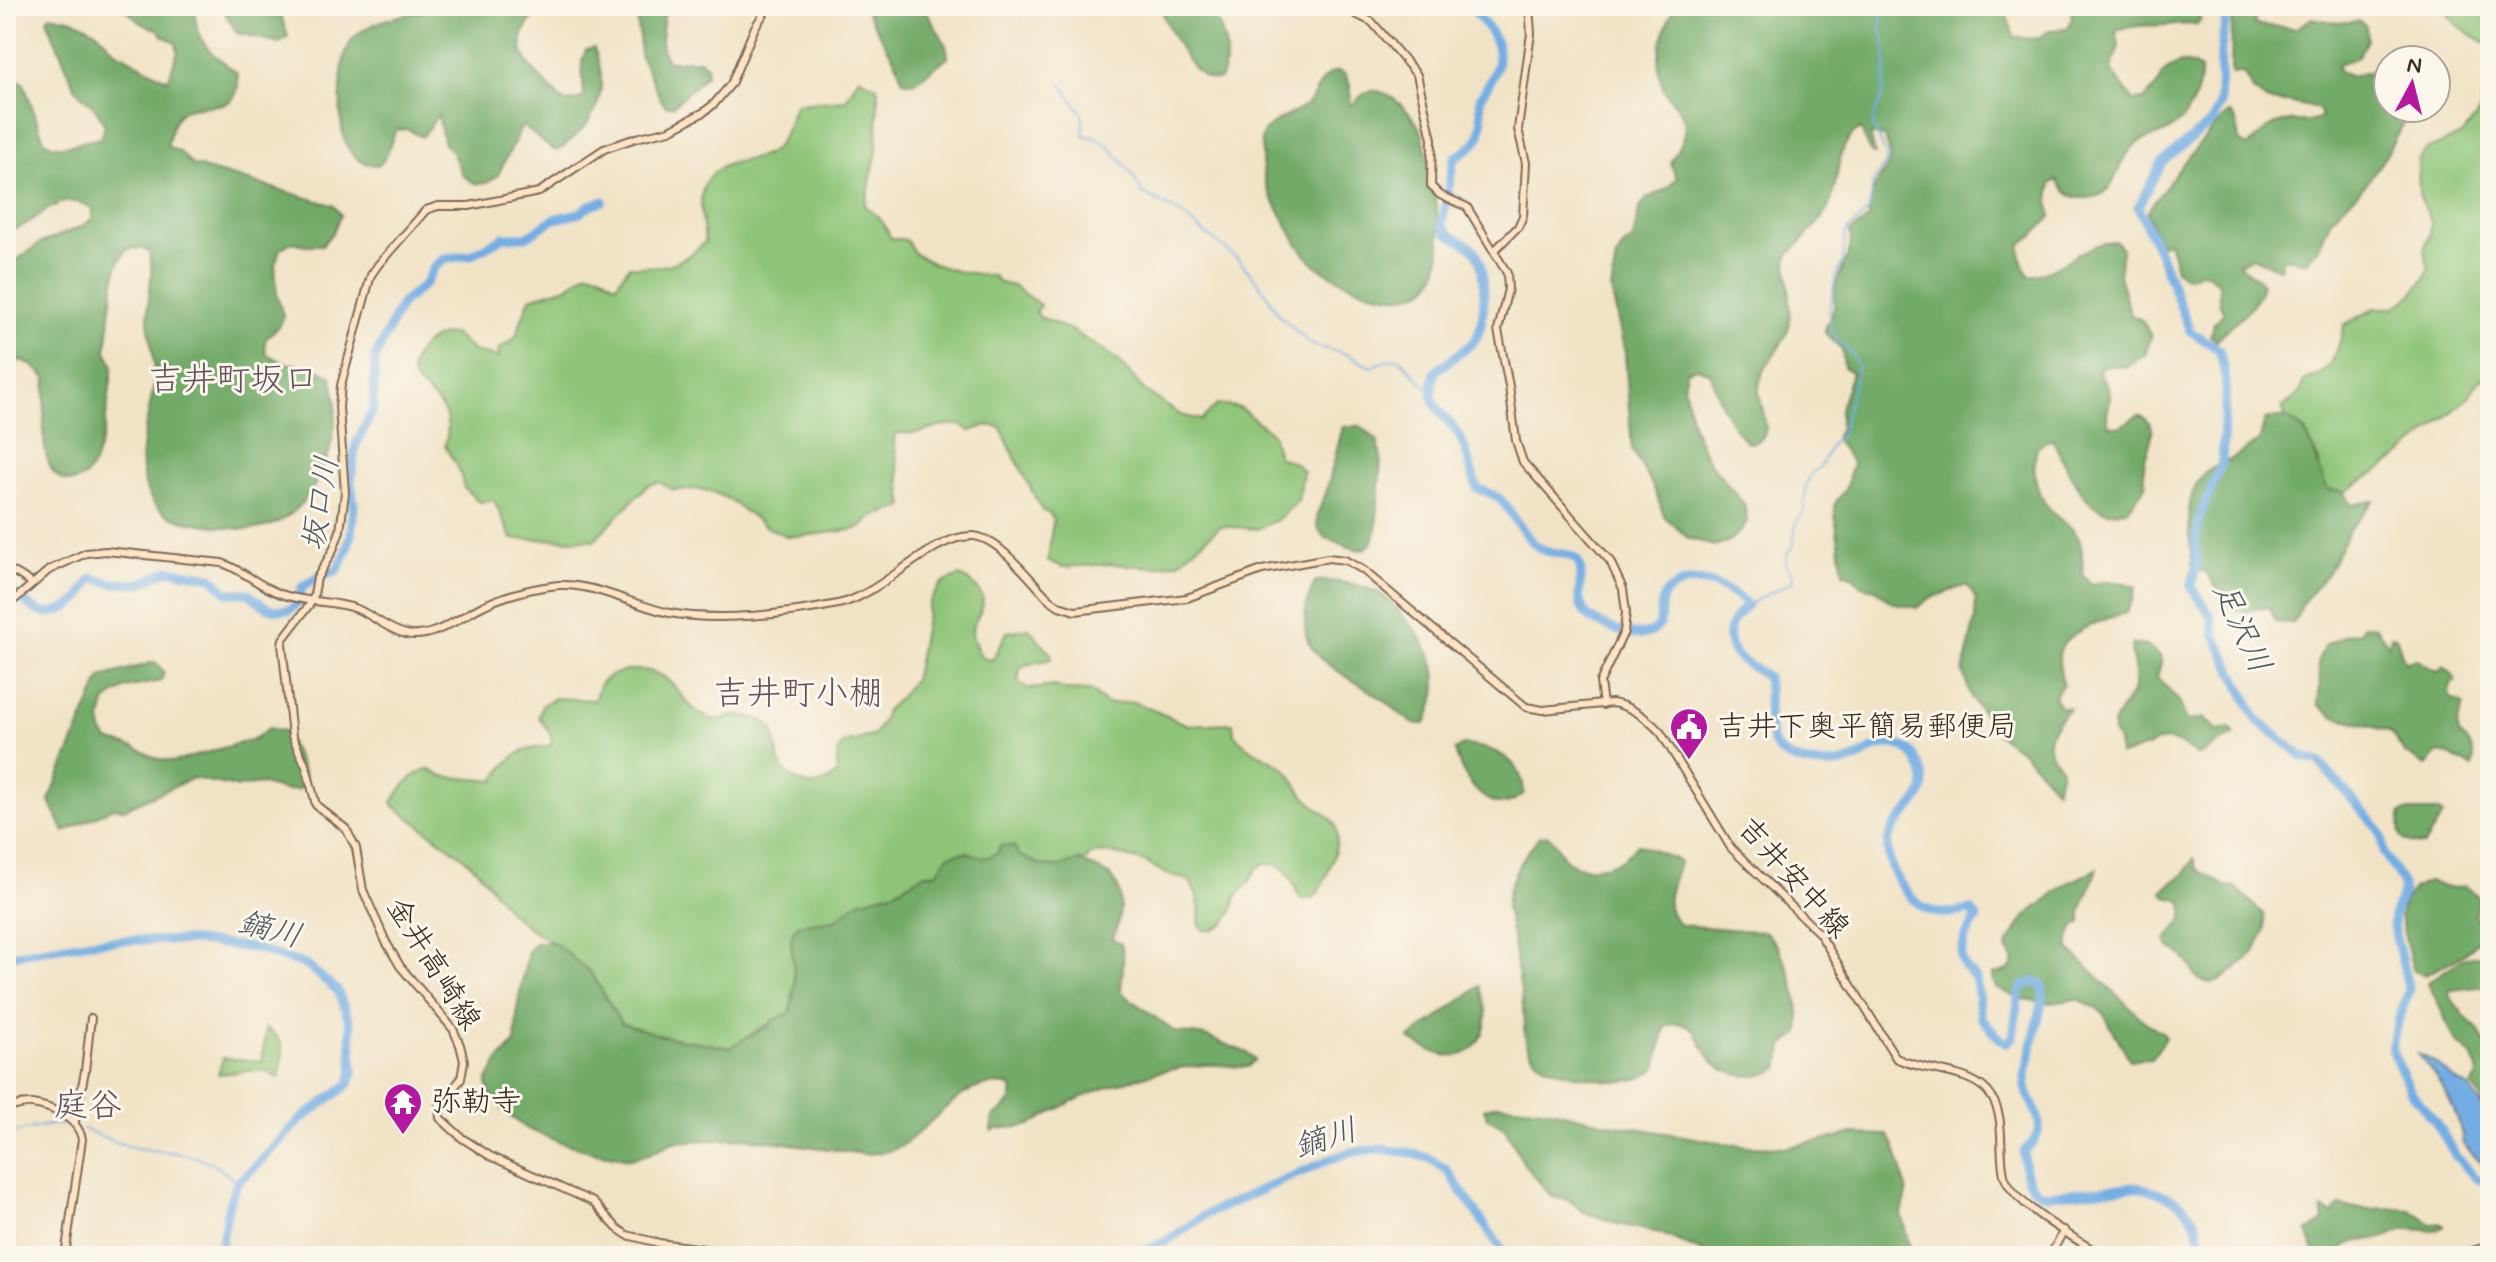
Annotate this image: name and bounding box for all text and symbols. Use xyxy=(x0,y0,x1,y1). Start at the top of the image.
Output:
north arrow xyxy=(2372,44,2452,124)
text: N xyxy=(2405,51,2423,81)
district label: 吉井町坂口 xyxy=(148,358,318,403)
water label: 坂口川 xyxy=(293,453,349,555)
water label: 足沢川 xyxy=(2202,576,2280,680)
district label: 吉井町小棚 xyxy=(713,672,883,717)
public building icon: 吉井下奥平簡易郵便局 xyxy=(1668,706,1710,761)
place label: 吉井下奥平簡易郵便局 xyxy=(1717,708,2017,747)
street label: 吉井安中線 xyxy=(1728,809,1858,947)
street label: 金井高崎線 xyxy=(377,890,489,1038)
water label: 鏑川 xyxy=(234,901,306,959)
temple icon: 弥勒寺 xyxy=(382,1081,424,1136)
place label: 弥勒寺 xyxy=(431,1083,521,1122)
district label: 庭谷 xyxy=(54,1084,122,1129)
water label: 鏑川 xyxy=(1289,1110,1363,1168)

